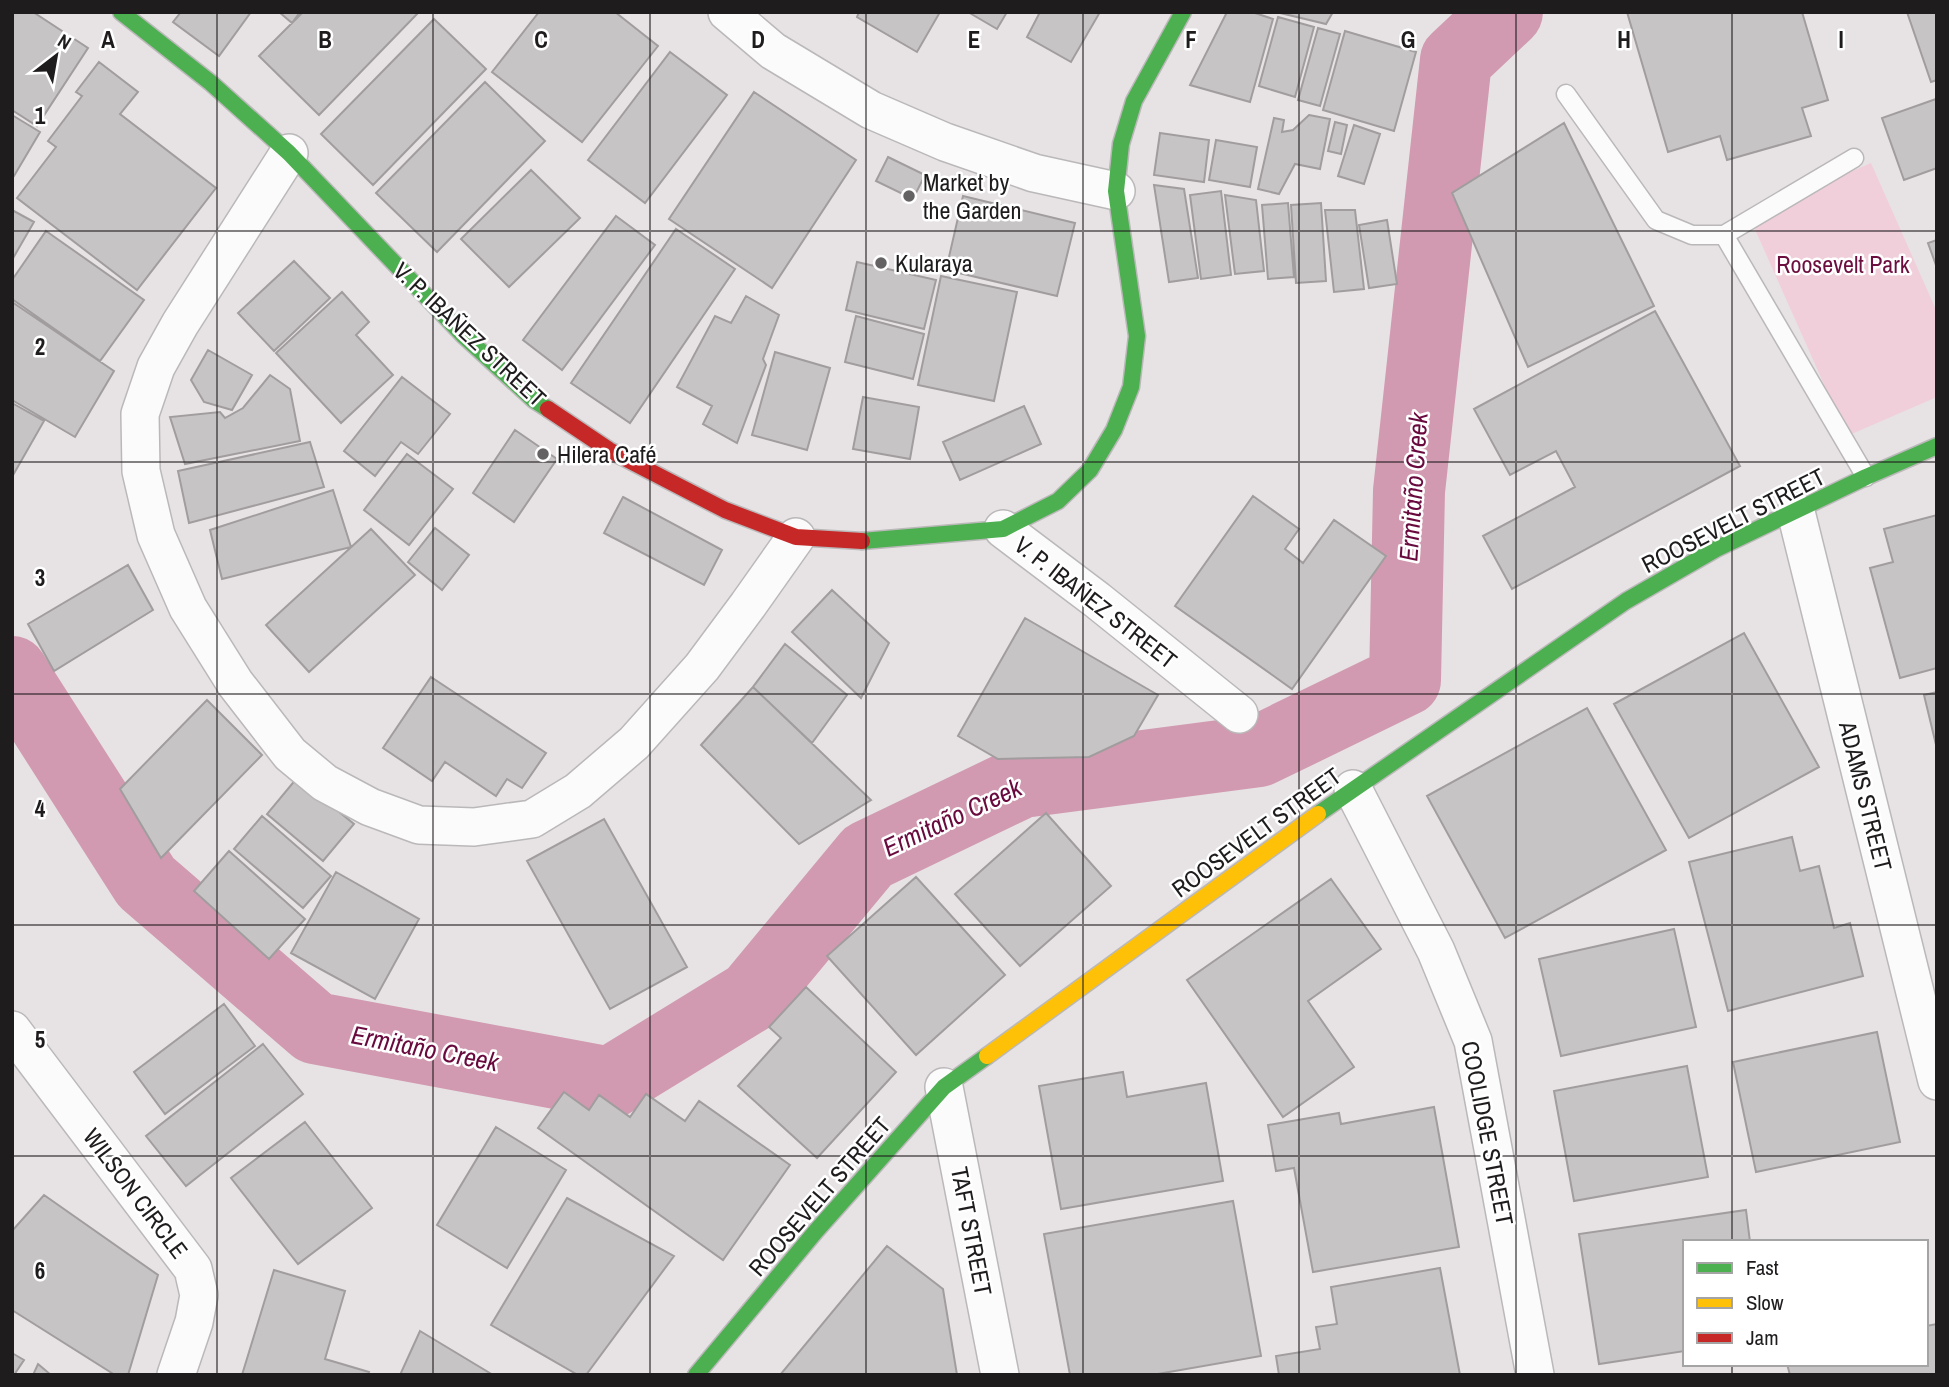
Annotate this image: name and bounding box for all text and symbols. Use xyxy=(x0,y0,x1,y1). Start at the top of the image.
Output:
north arrow xyxy=(21,21,91,91)
text: A xyxy=(101,24,115,55)
text: B xyxy=(318,24,332,55)
text: C xyxy=(534,24,548,55)
text: D xyxy=(751,24,765,55)
text: E xyxy=(968,24,980,55)
text: F xyxy=(1185,24,1197,55)
text: G xyxy=(1401,24,1415,55)
text: H xyxy=(1617,24,1631,55)
text: I xyxy=(1838,24,1844,55)
text: N xyxy=(53,27,76,55)
text: 1 xyxy=(35,100,46,131)
place label: Market by the Garden xyxy=(923,166,1021,226)
marker: Market by the Garden xyxy=(901,188,917,204)
place label: Kularaya xyxy=(895,247,973,279)
park label: Roosevelt Park xyxy=(1776,248,1910,280)
street label: V. P. IBAÑEZ STREET xyxy=(387,255,553,413)
marker: Kularaya xyxy=(873,255,889,271)
text: 2 xyxy=(35,331,45,362)
water label: Ermitaño Creek xyxy=(1390,410,1436,563)
place label: Hilera Café xyxy=(557,438,657,470)
marker: Hilera Café xyxy=(535,446,551,462)
street label: ROOSEVELT STREET xyxy=(1636,460,1830,580)
street label: V. P. IBAÑEZ STREET xyxy=(1008,528,1184,676)
text: 3 xyxy=(35,562,45,593)
street label: ADAMS STREET xyxy=(1832,717,1900,874)
street label: ROOSEVELT STREET xyxy=(1165,760,1347,904)
water label: Ermitaño Creek xyxy=(877,769,1028,864)
text: 4 xyxy=(35,793,46,824)
water label: Ermitaño Creek xyxy=(348,1017,503,1080)
text: 5 xyxy=(35,1024,45,1055)
street label: COOLIDGE STREET xyxy=(1454,1038,1522,1228)
street label: ROOSEVELT STREET xyxy=(741,1109,897,1283)
street label: WILSON CIRCLE xyxy=(76,1121,196,1265)
street label: TAFT STREET xyxy=(944,1164,1000,1298)
legend xyxy=(1683,1240,1928,1366)
text: Fast xyxy=(1746,1253,1779,1282)
text: 6 xyxy=(35,1255,45,1286)
text: Slow xyxy=(1746,1288,1784,1317)
text: Jam xyxy=(1746,1323,1779,1352)

